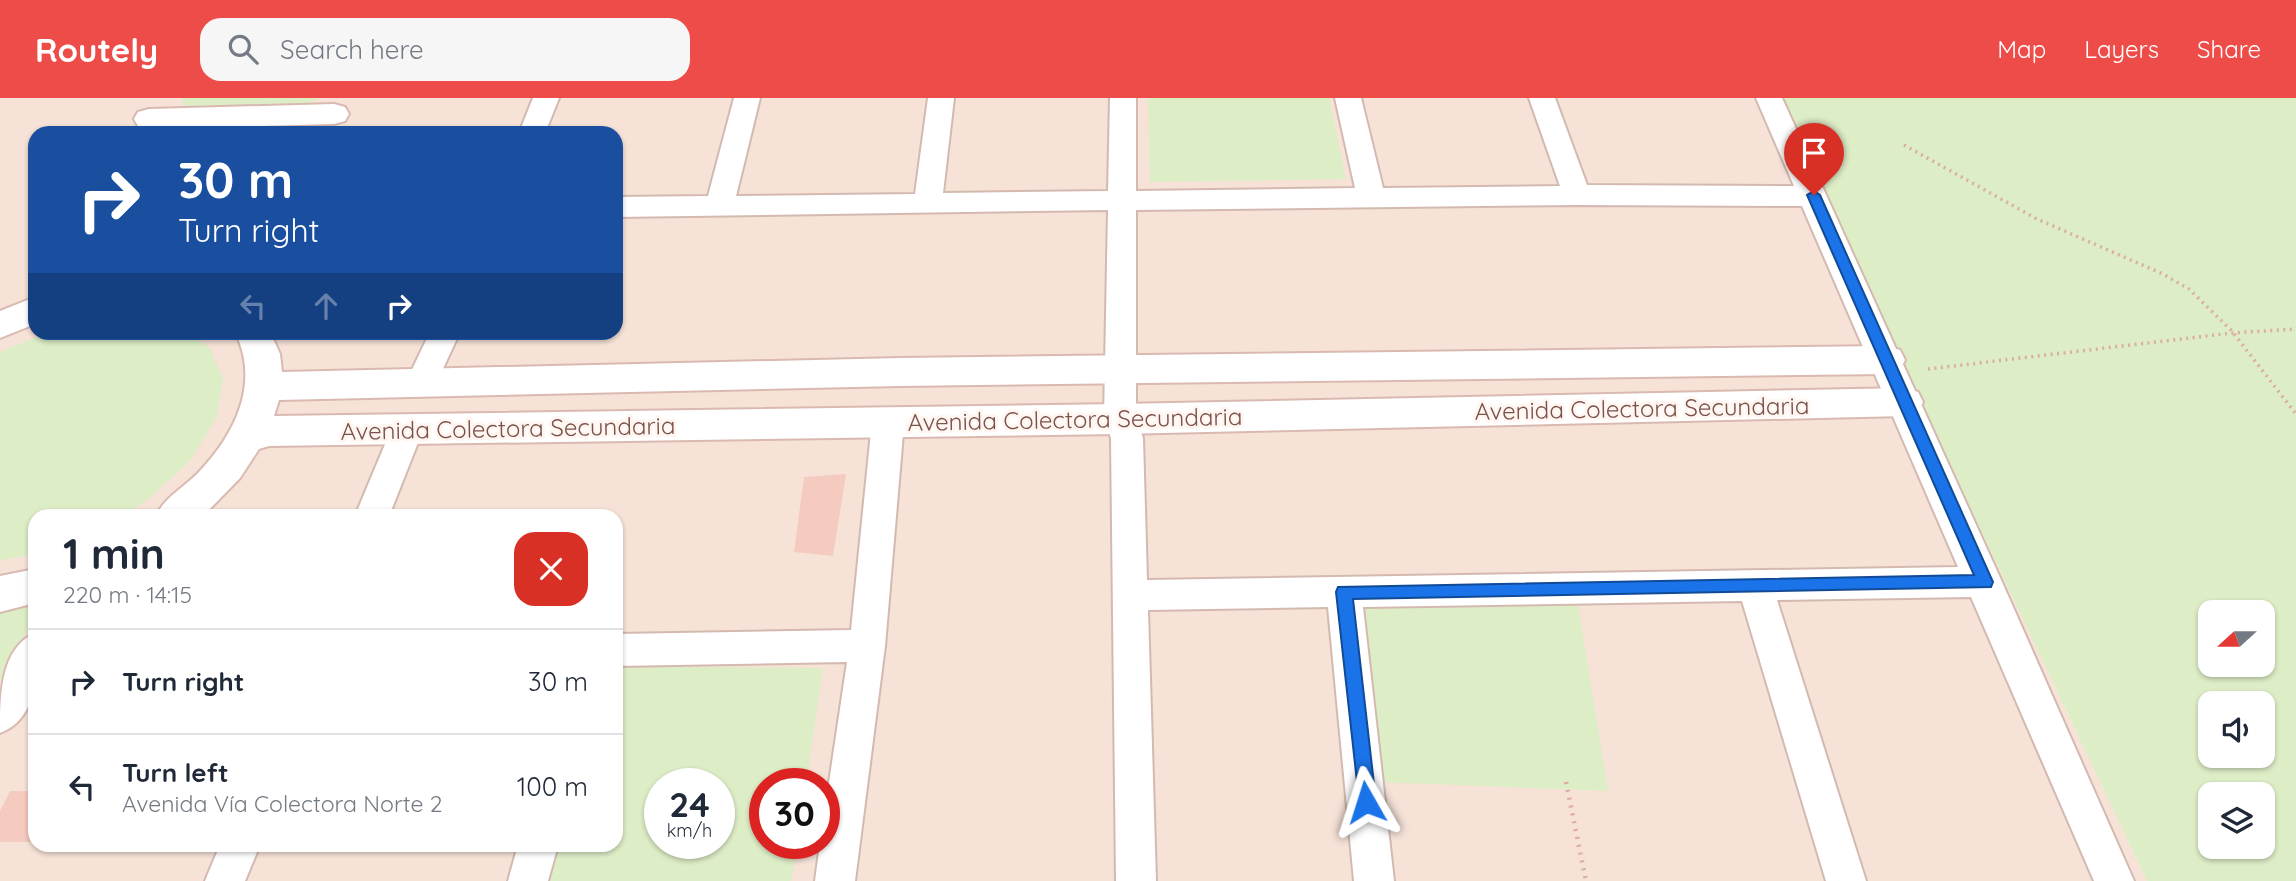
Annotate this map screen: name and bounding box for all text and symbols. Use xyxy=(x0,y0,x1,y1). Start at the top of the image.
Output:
search box xyxy=(200,18,690,81)
text: Routely xyxy=(35,29,158,70)
icon: search xyxy=(224,30,262,68)
text: Search here xyxy=(280,33,424,66)
text: Map xyxy=(1997,34,2046,64)
text: Layers xyxy=(2084,34,2159,64)
text: Share xyxy=(2197,34,2261,64)
pin xyxy=(1784,123,1844,195)
icon: arrive xyxy=(1795,134,1833,172)
text: 30 m xyxy=(178,149,293,210)
icon: right xyxy=(63,154,154,245)
text: Turn right xyxy=(178,210,319,250)
icon: left xyxy=(234,287,272,325)
icon: ahead xyxy=(307,287,345,325)
icon: right xyxy=(380,287,418,325)
street label: Avenida Colectora Secundaria xyxy=(1474,390,1810,426)
street label: Avenida Colectora Secundaria xyxy=(907,401,1243,437)
street label: Avenida Colectora Secundaria xyxy=(340,410,676,446)
text: 1 min xyxy=(63,527,165,580)
button: close xyxy=(514,532,588,606)
text: 220 m · 14:15 xyxy=(63,580,192,609)
north arrow xyxy=(2198,600,2275,677)
map controls xyxy=(2198,600,2275,859)
icon: right xyxy=(63,663,101,701)
text: Turn right xyxy=(122,665,244,698)
text: 30 m xyxy=(528,665,588,698)
button: sound xyxy=(2198,691,2275,768)
text: Turn left xyxy=(122,756,229,789)
position arrow xyxy=(1329,765,1403,839)
icon: left xyxy=(63,768,101,806)
speed limit sign: 30 xyxy=(749,768,840,859)
text: 100 m xyxy=(517,770,588,803)
text: 24 xyxy=(669,782,710,826)
button: layers xyxy=(2198,782,2275,859)
text: Avenida Vía Colectora Norte 2 xyxy=(122,789,443,818)
text: km/h xyxy=(667,819,712,842)

